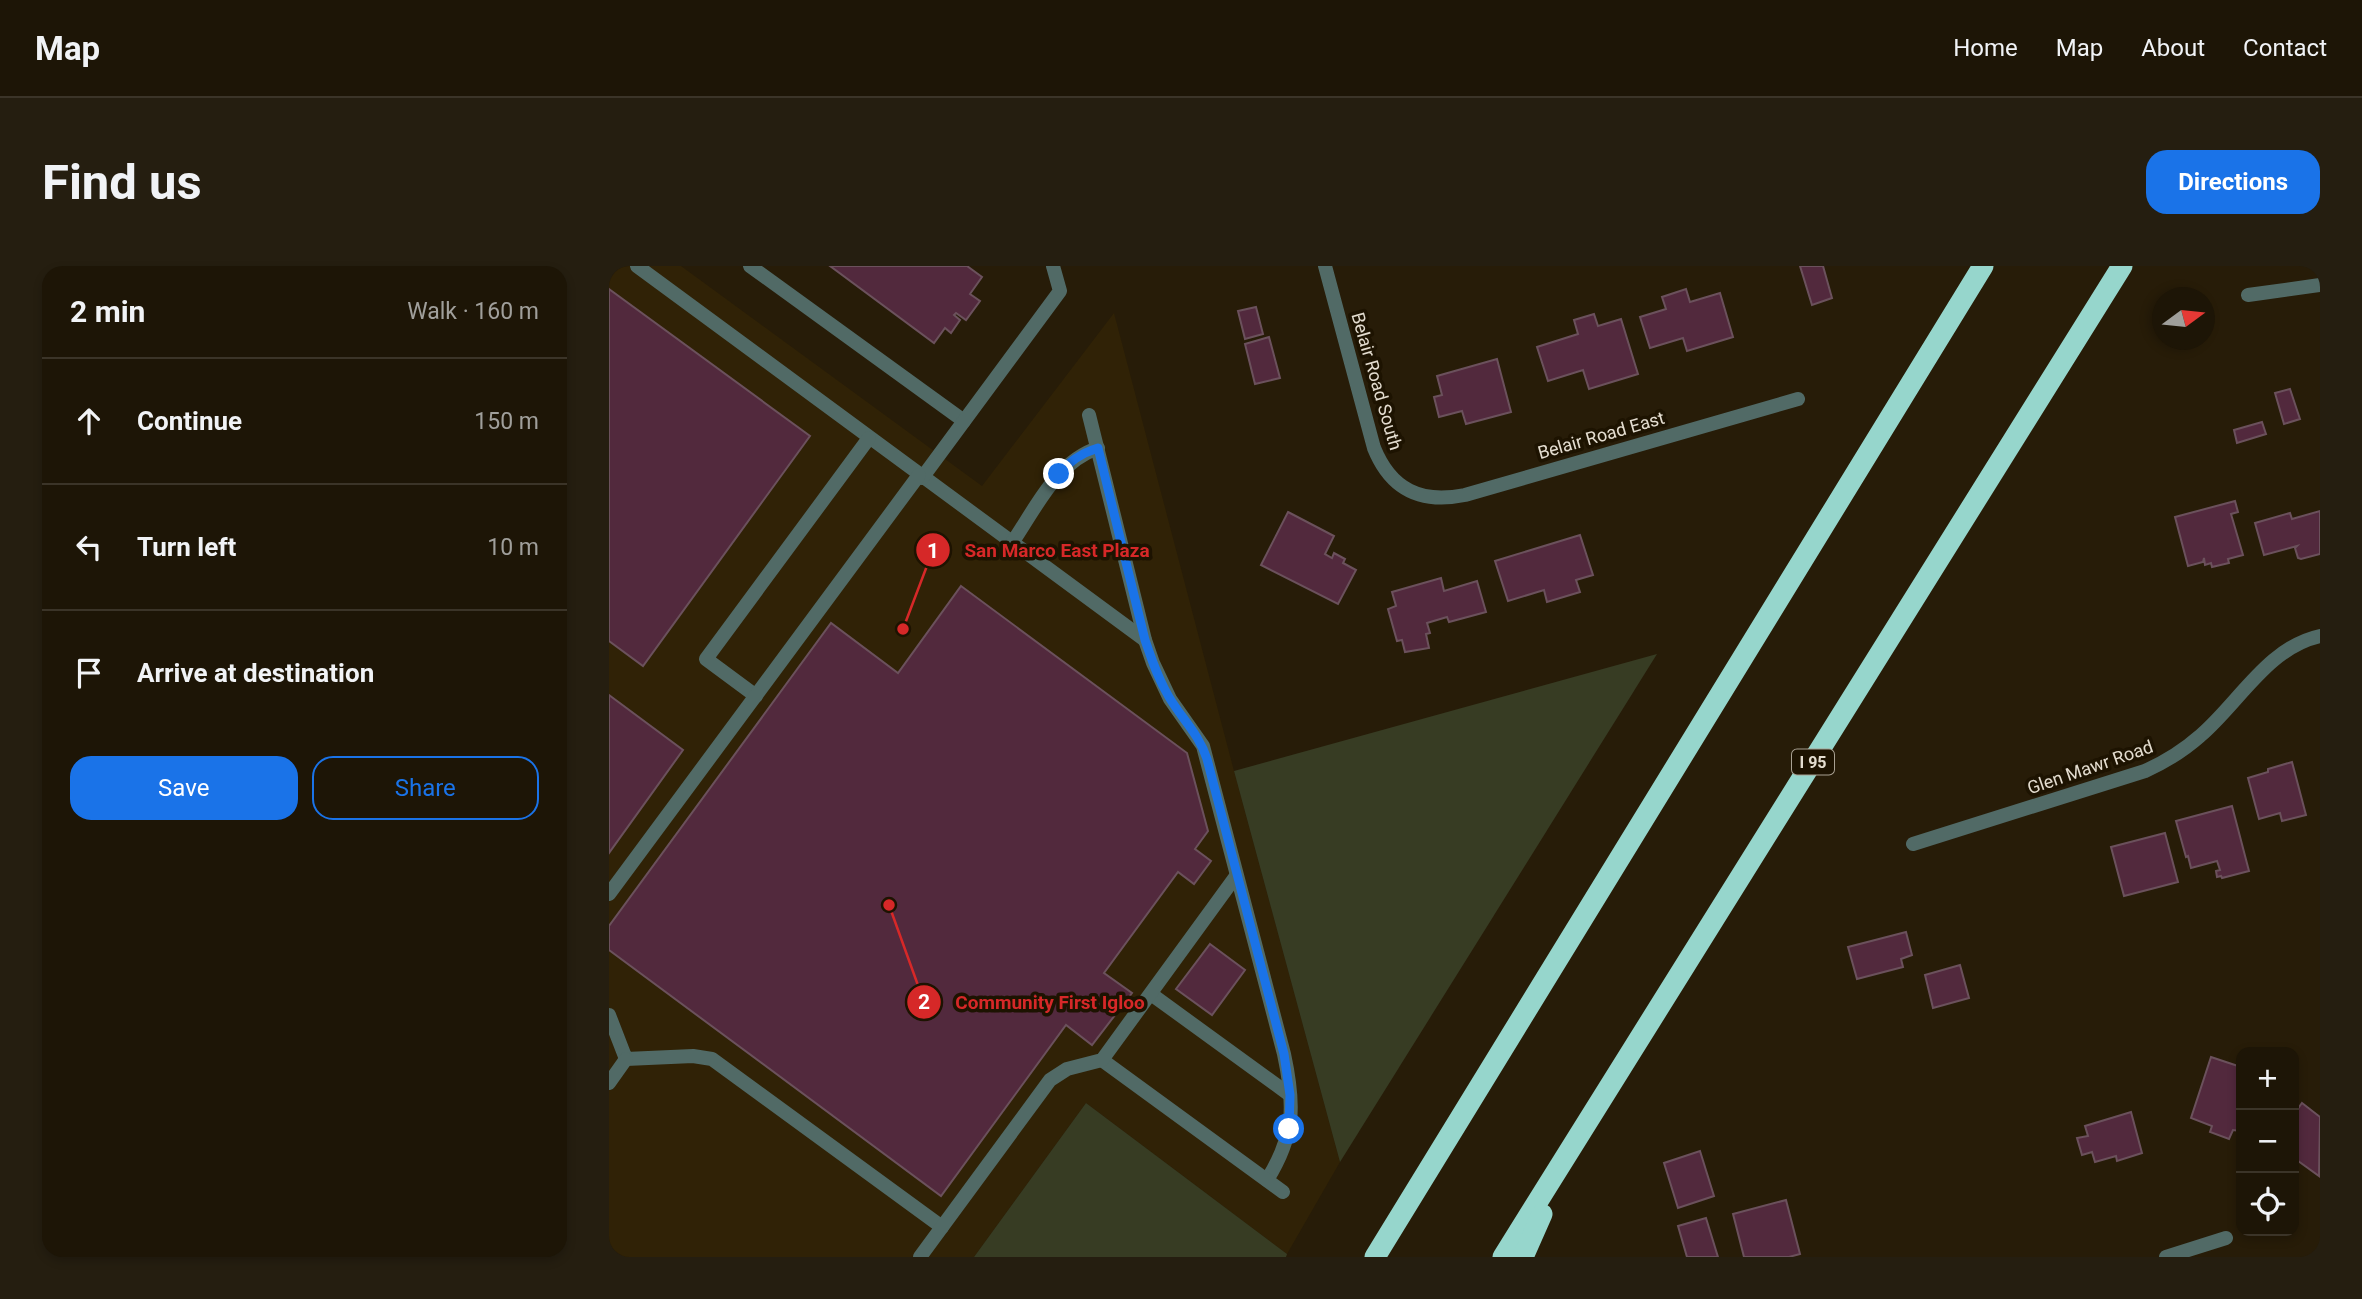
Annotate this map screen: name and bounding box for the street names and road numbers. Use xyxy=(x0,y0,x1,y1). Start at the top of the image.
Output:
street label: Belair Road South xyxy=(1347,310,1407,452)
street label: Belair Road East xyxy=(1535,407,1667,463)
street label: Glen Mawr Road xyxy=(2024,736,2156,798)
road number: I 95 xyxy=(1792,750,1834,775)

